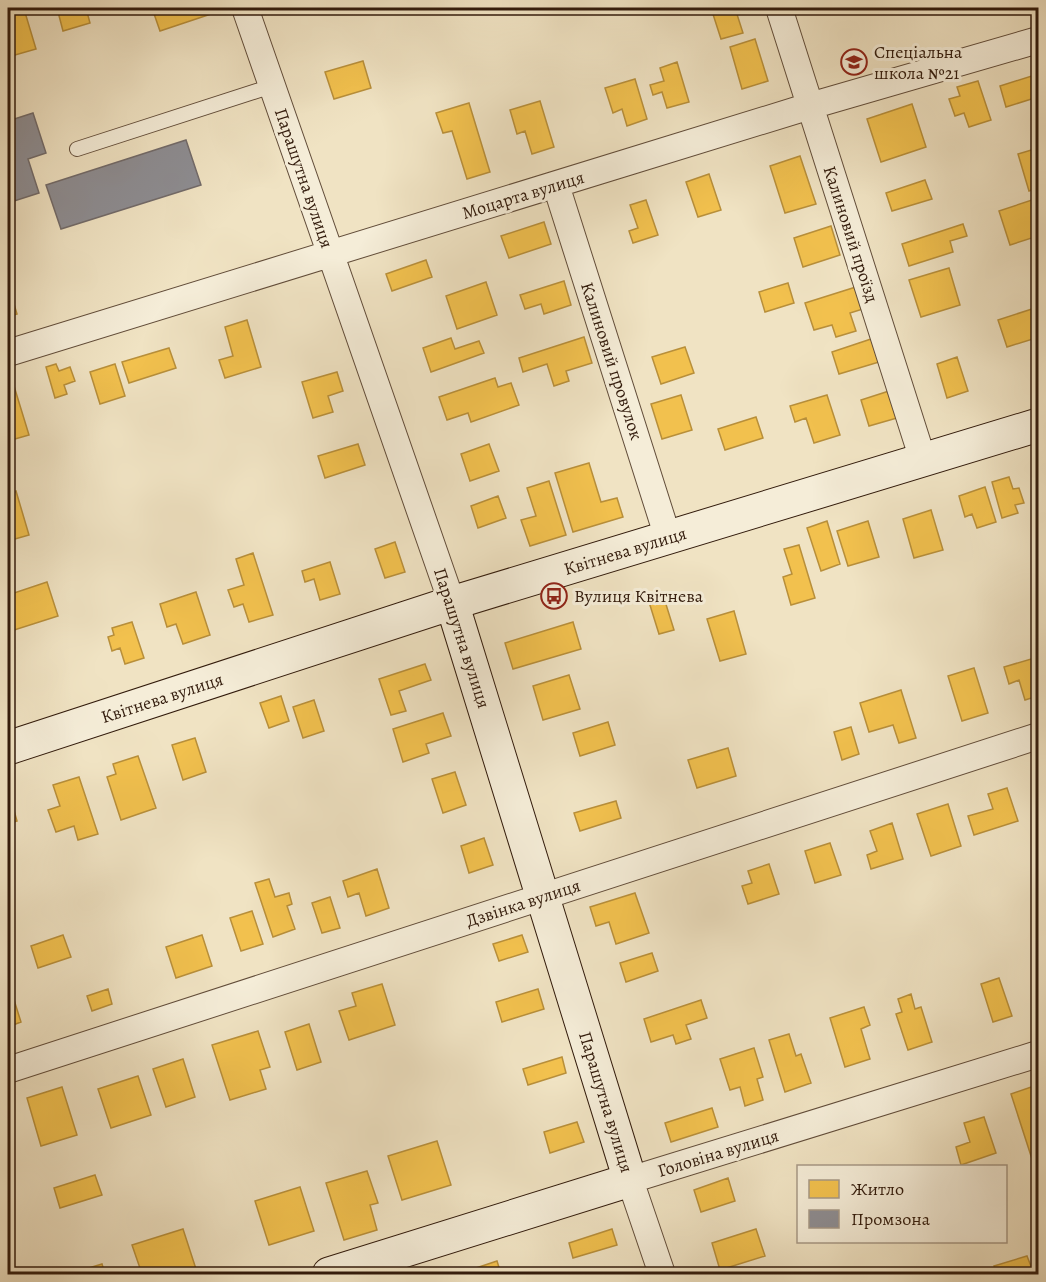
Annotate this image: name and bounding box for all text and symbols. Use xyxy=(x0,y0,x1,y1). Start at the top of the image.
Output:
place label: Спеціальна школа №21 xyxy=(874,40,963,85)
school or university icon: Спеціальна школа №21 xyxy=(839,47,869,77)
street label: Парашутна вулиця xyxy=(269,105,339,251)
street label: Калиновий проїзд xyxy=(818,163,884,306)
street label: Моцарта вулиця xyxy=(459,165,587,225)
street label: Калиновий провулок xyxy=(575,279,649,443)
street label: Квітнева вулиця xyxy=(561,521,689,581)
street label: Парашутна вулиця xyxy=(428,565,496,711)
bus stop icon: Вулиця Квітнева xyxy=(539,581,569,611)
place label: Вулиця Квітнева xyxy=(574,584,704,608)
street label: Квітнева вулиця xyxy=(98,667,226,729)
street label: Дзвінка вулиця xyxy=(463,873,583,933)
street label: Парашутна вулиця xyxy=(573,1028,639,1176)
street label: Головіна вулиця xyxy=(654,1123,782,1183)
legend xyxy=(797,1165,1007,1243)
text: Житло xyxy=(851,1177,904,1201)
text: Промзона xyxy=(851,1207,931,1231)

